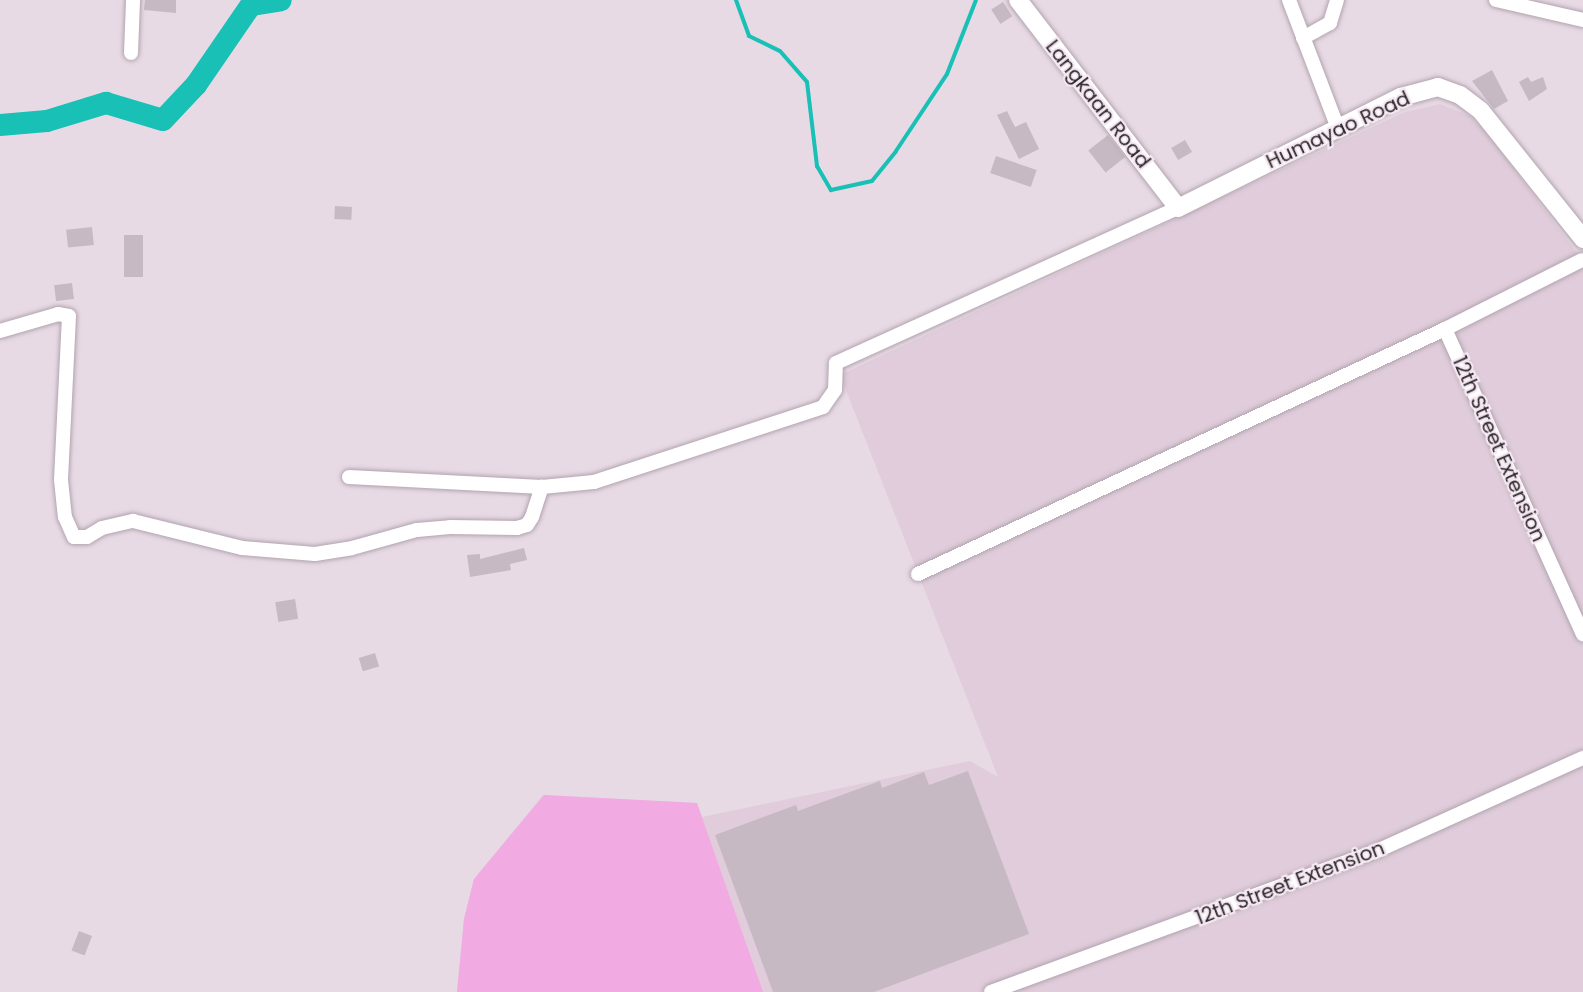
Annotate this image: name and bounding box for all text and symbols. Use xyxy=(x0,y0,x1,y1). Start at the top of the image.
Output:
street label: Langkaan Road xyxy=(1041,35,1155,173)
street label: Humayao Road xyxy=(1262,86,1414,174)
street label: 12th Street Extension xyxy=(1447,353,1551,545)
street label: 12th Street Extension xyxy=(1192,836,1388,930)

